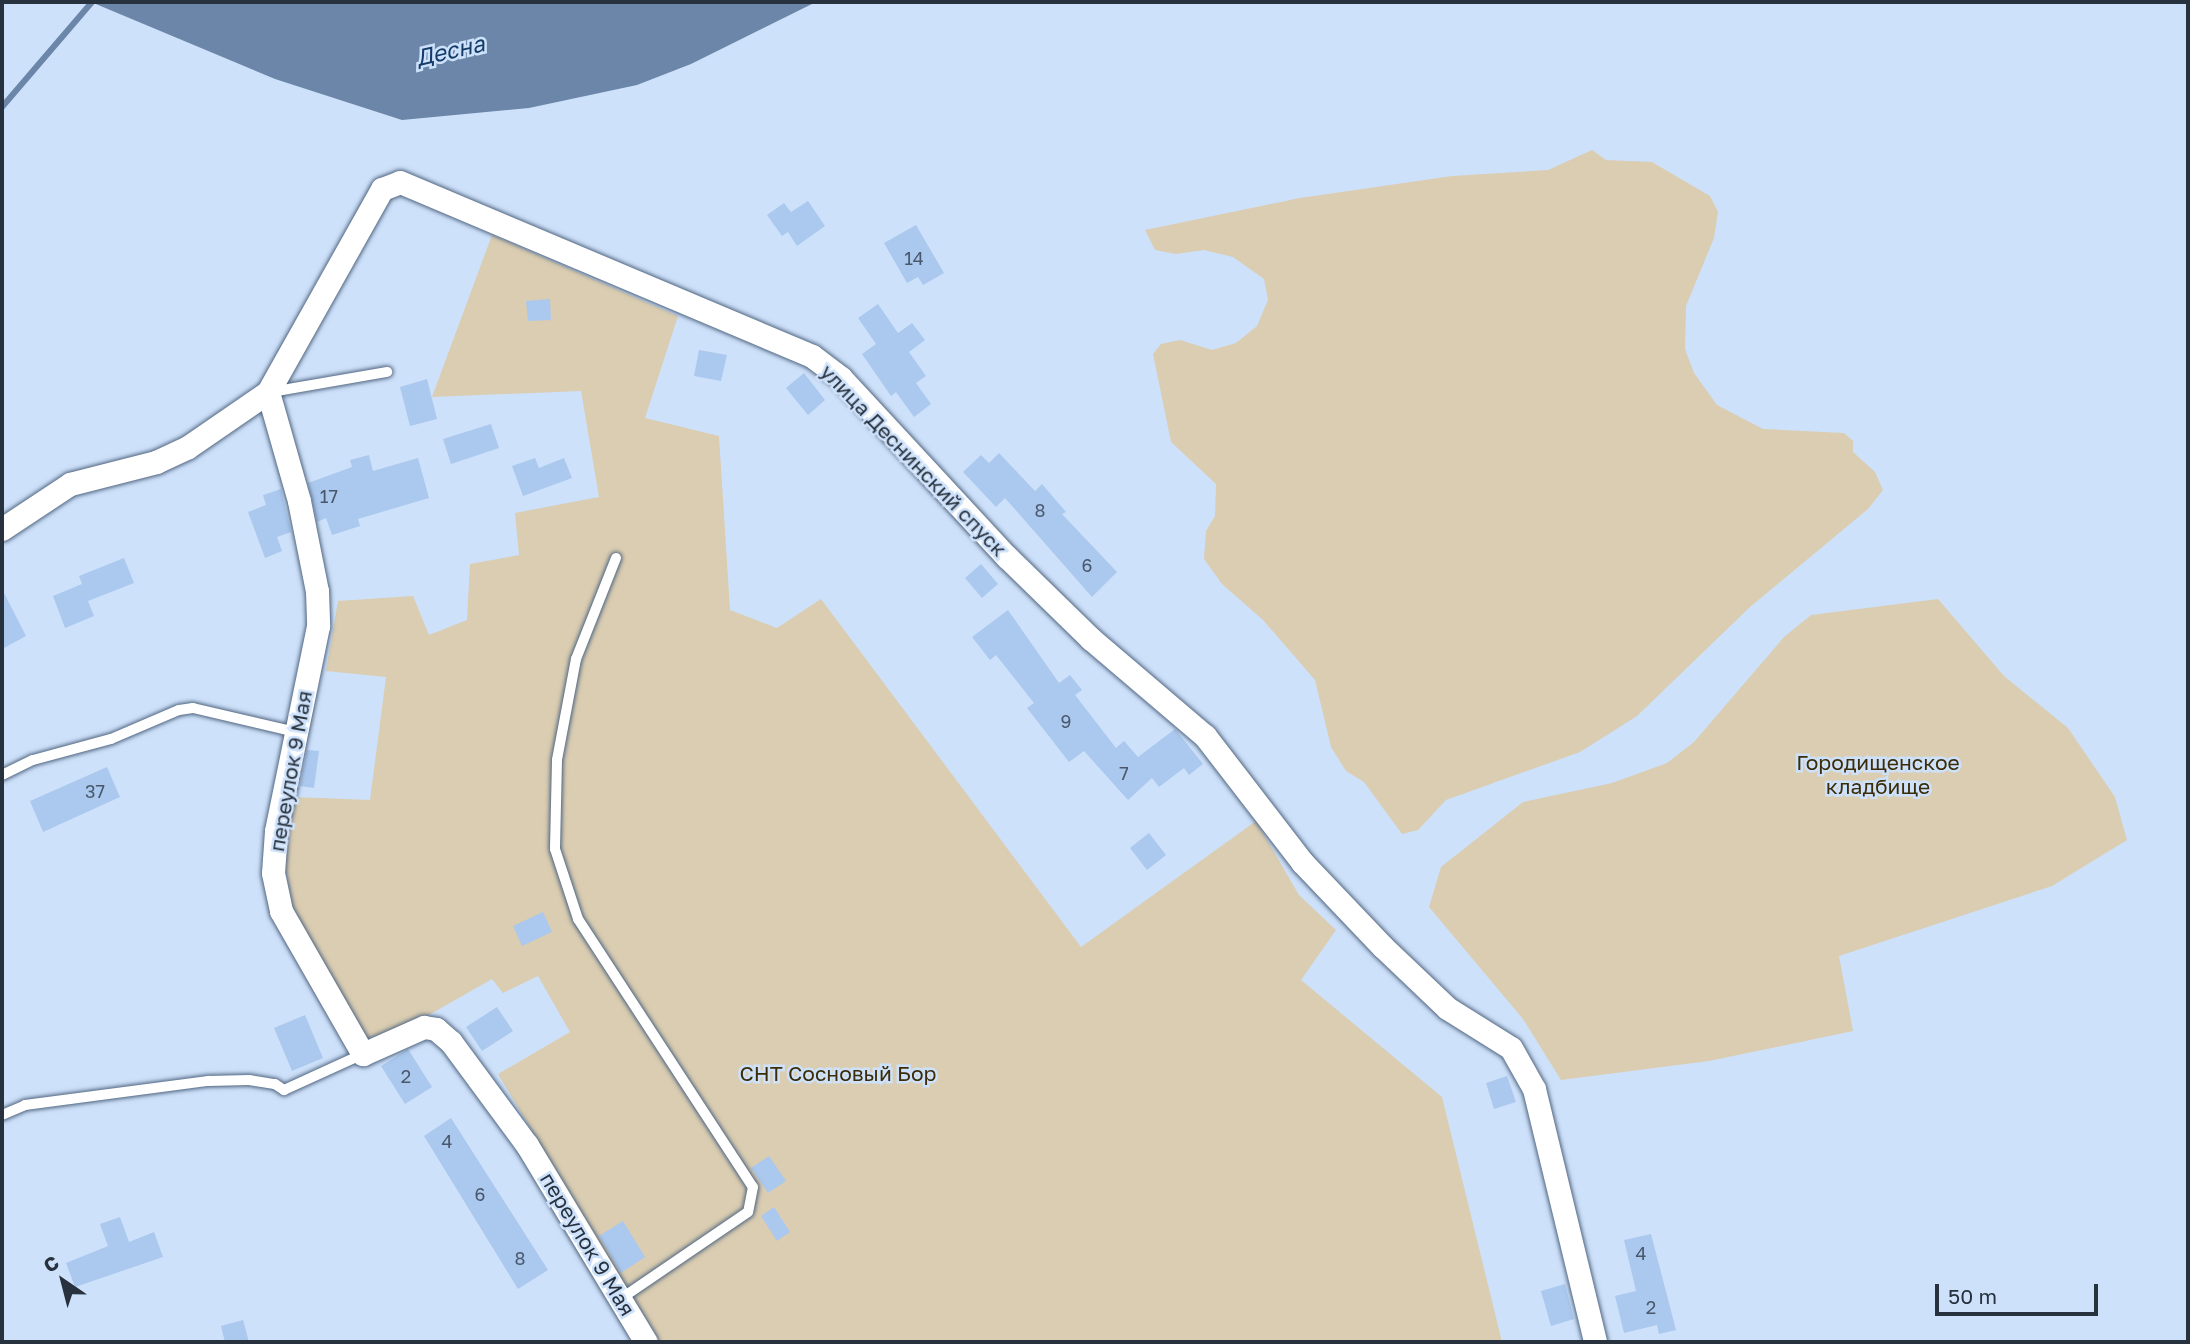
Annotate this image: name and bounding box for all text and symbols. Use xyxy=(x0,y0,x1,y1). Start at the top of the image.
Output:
water label: Десна xyxy=(413,29,487,71)
house number: 14 xyxy=(904,247,924,269)
street label: улица Деснинский спуск xyxy=(816,359,1012,561)
house number: 17 xyxy=(320,485,338,507)
house number: 8 xyxy=(1035,499,1045,521)
house number: 6 xyxy=(1082,554,1092,576)
street label: переулок 9 Мая xyxy=(263,689,317,853)
house number: 9 xyxy=(1061,710,1071,732)
park label: Городищенское кладбище xyxy=(1796,749,1960,799)
house number: 7 xyxy=(1119,762,1129,784)
house number: 37 xyxy=(85,780,105,802)
park label: СНТ Сосновый Бор xyxy=(740,1060,936,1086)
house number: 2 xyxy=(401,1065,411,1087)
house number: 4 xyxy=(442,1130,452,1152)
street label: переулок 9 Мая xyxy=(535,1168,641,1320)
house number: 6 xyxy=(475,1183,485,1205)
house number: 4 xyxy=(1636,1242,1646,1264)
north arrow xyxy=(28,1246,98,1316)
house number: 8 xyxy=(515,1247,525,1269)
text: С xyxy=(39,1250,63,1277)
scale bar xyxy=(1938,1270,2101,1314)
text: 50 m xyxy=(1948,1283,1997,1309)
house number: 2 xyxy=(1646,1296,1656,1318)

